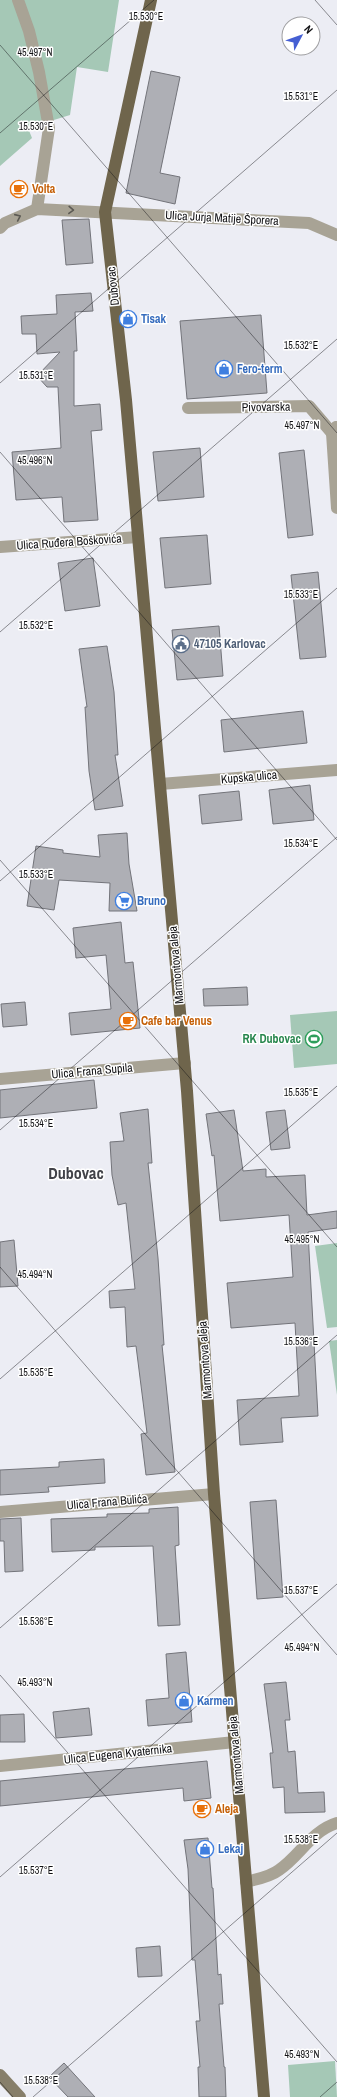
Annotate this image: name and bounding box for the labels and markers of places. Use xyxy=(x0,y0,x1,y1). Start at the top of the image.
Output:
cafe icon: Volta xyxy=(9,179,29,199)
place label: Volta xyxy=(32,181,56,197)
shop icon: Tisak xyxy=(118,309,138,329)
place label: Tisak xyxy=(141,311,167,327)
shop icon: Fero-term xyxy=(214,359,234,379)
place label: Fero-term xyxy=(237,361,283,377)
public building icon: 47105 Karlovac xyxy=(171,634,191,654)
place label: 47105 Karlovac xyxy=(194,636,266,652)
supermarket icon: Bruno xyxy=(114,891,134,911)
place label: Bruno xyxy=(137,893,166,909)
cafe icon: Cafe bar Venus xyxy=(118,1011,138,1031)
place label: Cafe bar Venus xyxy=(141,1013,212,1029)
sports icon: RK Dubovac xyxy=(304,1029,324,1049)
place label: RK Dubovac xyxy=(242,1031,302,1047)
shop icon: Karmen xyxy=(174,1691,194,1711)
place label: Karmen xyxy=(197,1693,234,1709)
cafe icon: Aleja xyxy=(192,1799,212,1819)
place label: Aleja xyxy=(215,1801,239,1817)
shop icon: Lekaj xyxy=(195,1839,215,1859)
place label: Lekaj xyxy=(218,1841,243,1857)

